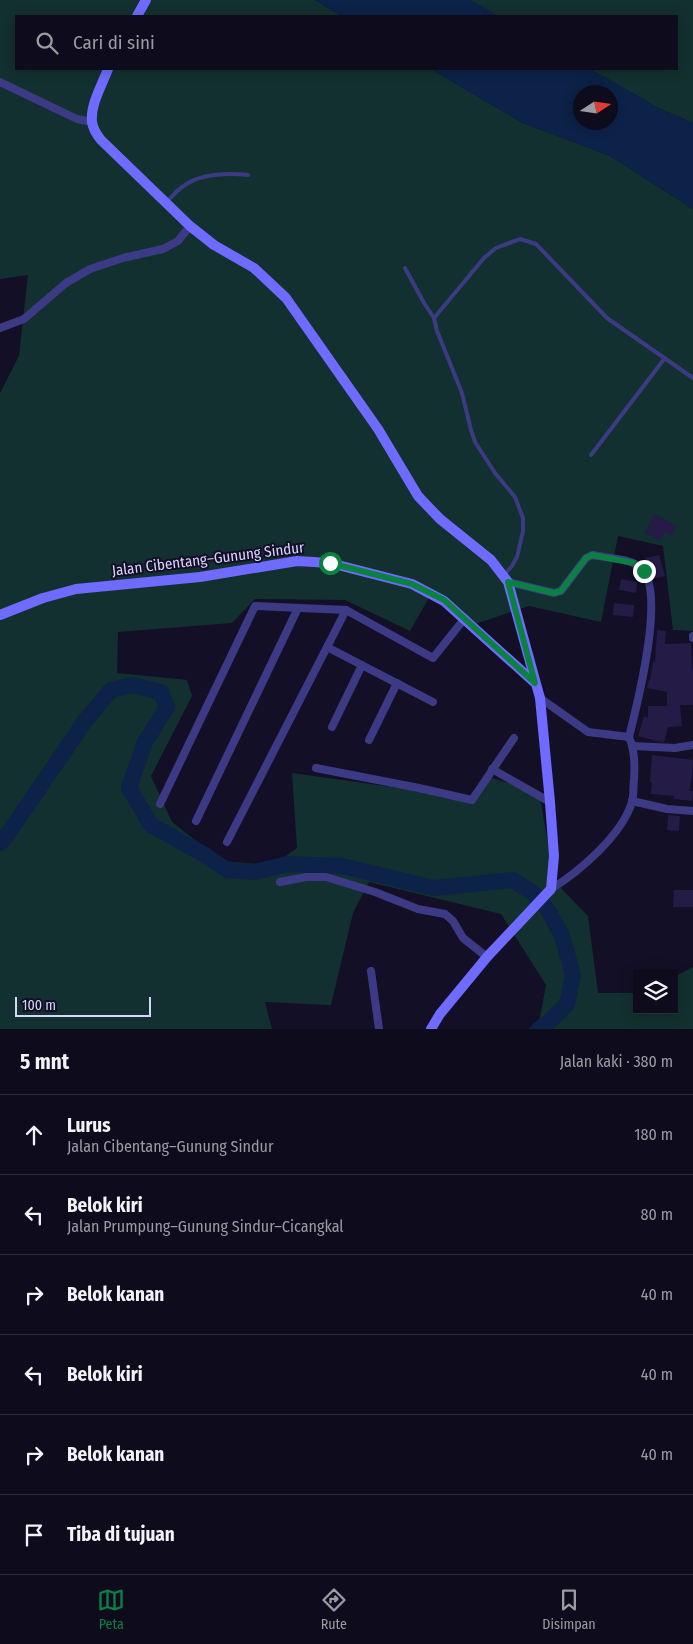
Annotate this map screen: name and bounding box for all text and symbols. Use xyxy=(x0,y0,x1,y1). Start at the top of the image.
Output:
search box xyxy=(15,15,678,70)
icon: search xyxy=(33,29,61,57)
text: Cari di sini xyxy=(73,31,155,54)
north arrow xyxy=(573,85,618,130)
street label: Jalan Cibentang–Gunung Sindur xyxy=(111,538,306,580)
route start xyxy=(319,552,342,575)
route end xyxy=(633,560,656,583)
map controls xyxy=(633,969,678,1014)
button: layers xyxy=(633,969,678,1014)
scale bar xyxy=(15,994,151,1017)
text: 100 m xyxy=(22,997,56,1014)
text: 5 mnt xyxy=(20,1049,69,1075)
text: Jalan kaki · 380 m xyxy=(560,1052,673,1071)
text: Lurus xyxy=(67,1114,111,1137)
icon: ahead xyxy=(20,1121,48,1149)
text: 180 m xyxy=(634,1125,673,1144)
text: Jalan Cibentang–Gunung Sindur xyxy=(67,1137,274,1156)
text: Belok kiri xyxy=(67,1194,143,1217)
icon: left xyxy=(20,1201,48,1229)
text: 80 m xyxy=(641,1205,673,1224)
text: Jalan Prumpung–Gunung Sindur–Cicangkal xyxy=(67,1217,344,1236)
icon: right xyxy=(20,1281,48,1309)
text: Belok kanan xyxy=(67,1283,164,1306)
text: 40 m xyxy=(641,1285,673,1304)
icon: left xyxy=(20,1361,48,1389)
text: Belok kiri xyxy=(67,1363,143,1386)
text: 40 m xyxy=(641,1365,673,1384)
icon: right xyxy=(20,1441,48,1469)
text: Belok kanan xyxy=(67,1443,164,1466)
text: 40 m xyxy=(641,1445,673,1464)
icon: arrive xyxy=(20,1521,48,1549)
text: Tiba di tujuan xyxy=(67,1523,175,1546)
tab: Peta xyxy=(97,1586,125,1633)
tab: Rute xyxy=(320,1586,348,1633)
tab: Disimpan xyxy=(542,1586,596,1633)

